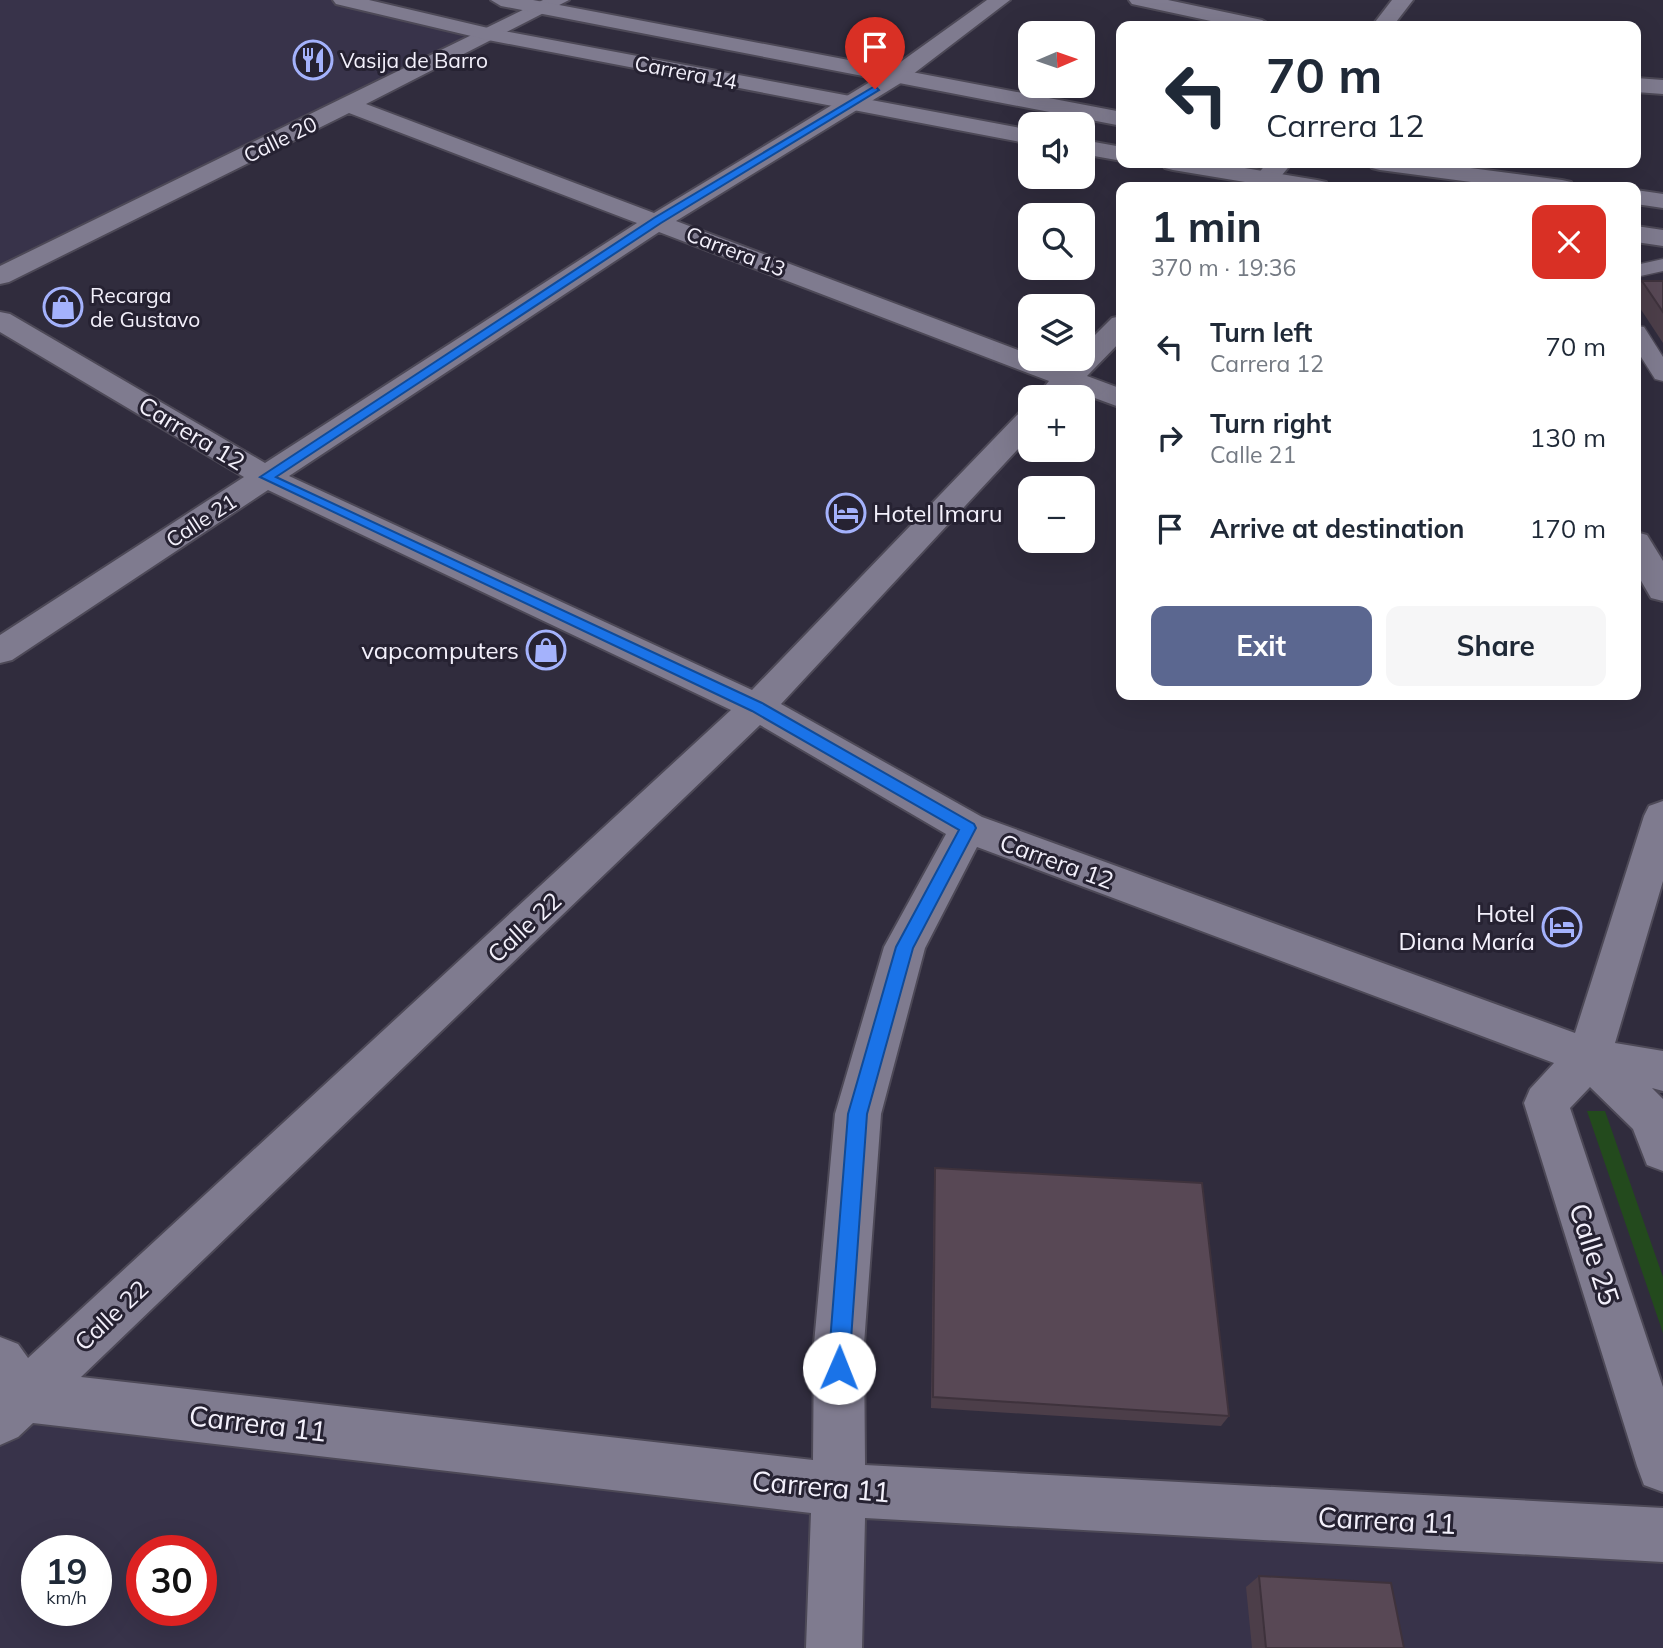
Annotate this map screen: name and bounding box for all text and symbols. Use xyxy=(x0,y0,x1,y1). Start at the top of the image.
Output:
pin xyxy=(845,17,905,89)
north arrow xyxy=(1018,21,1096,98)
map controls xyxy=(1018,21,1095,553)
icon: arrive xyxy=(856,28,894,66)
restaurant icon: Vasija de Barro xyxy=(292,39,334,81)
text: 70 m xyxy=(1266,44,1382,105)
place label: Vasija de Barro xyxy=(340,47,488,73)
street label: Carrera 14 xyxy=(632,49,740,95)
icon: left xyxy=(1151,49,1242,140)
text: Carrera 12 xyxy=(1266,105,1424,145)
street label: Calle 20 xyxy=(239,110,321,168)
button: sound xyxy=(1018,112,1095,189)
text: 1 min xyxy=(1151,200,1262,253)
button: search xyxy=(1018,203,1095,280)
button: close xyxy=(1532,205,1606,279)
street label: Carrera 13 xyxy=(683,220,789,282)
text: 370 m · 19:36 xyxy=(1151,253,1296,282)
place label: Recarga de Gustavo xyxy=(90,282,200,332)
shop icon: Recarga de Gustavo xyxy=(42,286,84,328)
button: layers xyxy=(1018,294,1095,371)
text: Turn left xyxy=(1210,316,1312,349)
icon: left xyxy=(1151,328,1189,366)
text: 70 m xyxy=(1545,330,1606,363)
text: Carrera 12 xyxy=(1210,349,1324,378)
button: + xyxy=(1018,385,1095,462)
street label: Carrera 12 xyxy=(133,390,251,476)
text: Turn right xyxy=(1210,407,1331,440)
icon: right xyxy=(1151,419,1189,457)
text: 130 m xyxy=(1530,421,1606,454)
text: Calle 21 xyxy=(1210,440,1296,469)
button: − xyxy=(1018,476,1095,553)
street label: Calle 21 xyxy=(161,488,241,552)
hotel icon: Hotel Imaru xyxy=(825,492,867,534)
place label: Hotel Imaru xyxy=(873,498,1003,528)
icon: arrive xyxy=(1151,510,1189,548)
text: Arrive at destination xyxy=(1210,512,1465,545)
text: 170 m xyxy=(1530,512,1606,545)
button: Exit xyxy=(1151,606,1372,686)
button: Share xyxy=(1386,606,1606,686)
shop icon: vapcomputers xyxy=(525,629,567,671)
place label: vapcomputers xyxy=(361,635,519,665)
street label: Carrera 12 xyxy=(996,827,1118,895)
street label: Calle 22 xyxy=(481,885,567,969)
place label: Hotel Diana María xyxy=(1398,898,1535,956)
hotel icon: Hotel Diana María xyxy=(1541,906,1583,948)
street label: Calle 25 xyxy=(1562,1199,1628,1309)
street label: Calle 22 xyxy=(68,1273,154,1357)
position arrow xyxy=(802,1331,876,1405)
street label: Carrera 11 xyxy=(187,1397,329,1449)
street label: Carrera 11 xyxy=(750,1463,892,1509)
street label: Carrera 11 xyxy=(1317,1499,1457,1541)
speed limit sign: 30 xyxy=(126,1535,217,1626)
text: 19 xyxy=(45,1549,88,1593)
text: km/h xyxy=(46,1586,87,1609)

